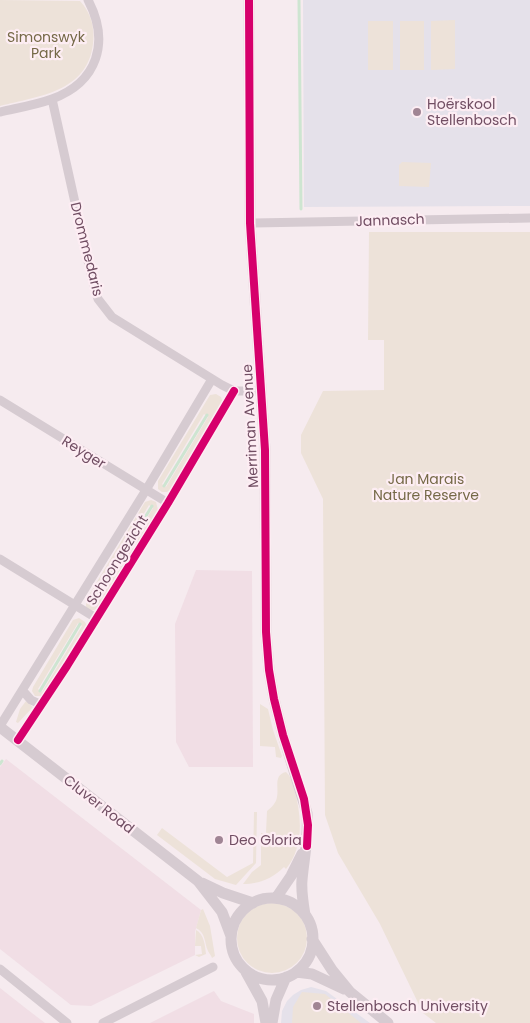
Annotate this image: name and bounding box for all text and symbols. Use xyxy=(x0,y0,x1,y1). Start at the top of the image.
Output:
park label: Simonswyk Park xyxy=(7,27,86,63)
place label: Hoërskool Stellenbosch xyxy=(427,94,517,130)
marker: Hoërskool Stellenbosch xyxy=(411,106,423,118)
street label: Drommedaris xyxy=(66,200,108,298)
street label: Jannasch xyxy=(355,209,425,231)
street label: Merriman Avenue xyxy=(237,363,263,488)
street label: Reyger xyxy=(58,431,110,473)
park label: Jan Marais Nature Reserve xyxy=(373,469,479,505)
street label: Schoongezicht xyxy=(81,511,153,609)
street label: Cluver Road xyxy=(59,770,139,838)
place label: Deo Gloria xyxy=(229,830,302,850)
marker: Deo Gloria xyxy=(213,834,225,846)
place label: Stellenbosch University xyxy=(327,996,488,1016)
marker: Stellenbosch University xyxy=(311,1000,323,1012)

